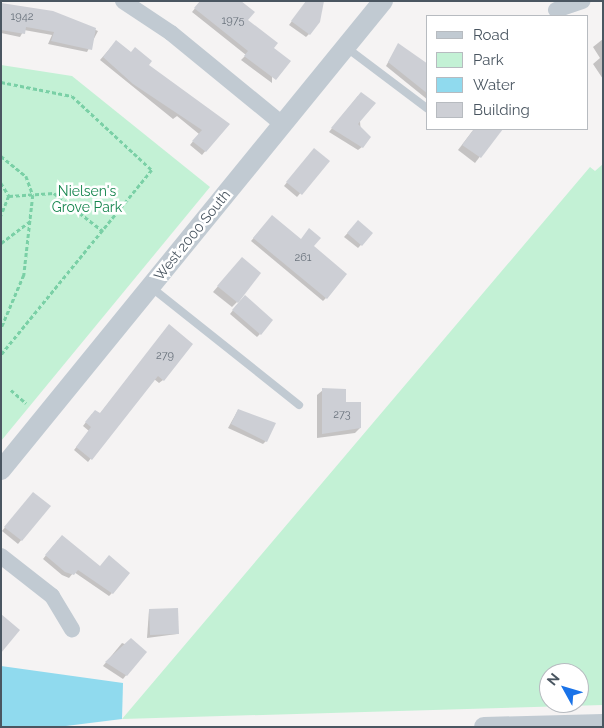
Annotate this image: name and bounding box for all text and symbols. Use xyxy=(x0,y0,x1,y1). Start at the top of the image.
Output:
house number: 1942 xyxy=(11,10,33,24)
house number: 1975 xyxy=(222,14,244,28)
legend xyxy=(426,15,589,130)
text: Road xyxy=(473,26,509,44)
text: Park xyxy=(473,51,504,69)
text: Water xyxy=(473,76,515,94)
text: Building xyxy=(473,101,530,119)
park label: Nielsen's Grove Park xyxy=(52,183,122,216)
street label: West 2000 South xyxy=(150,186,234,284)
house number: 261 xyxy=(294,251,312,265)
house number: 279 xyxy=(156,349,174,363)
house number: 273 xyxy=(333,408,351,422)
north arrow xyxy=(539,663,589,713)
text: N xyxy=(544,670,563,688)

